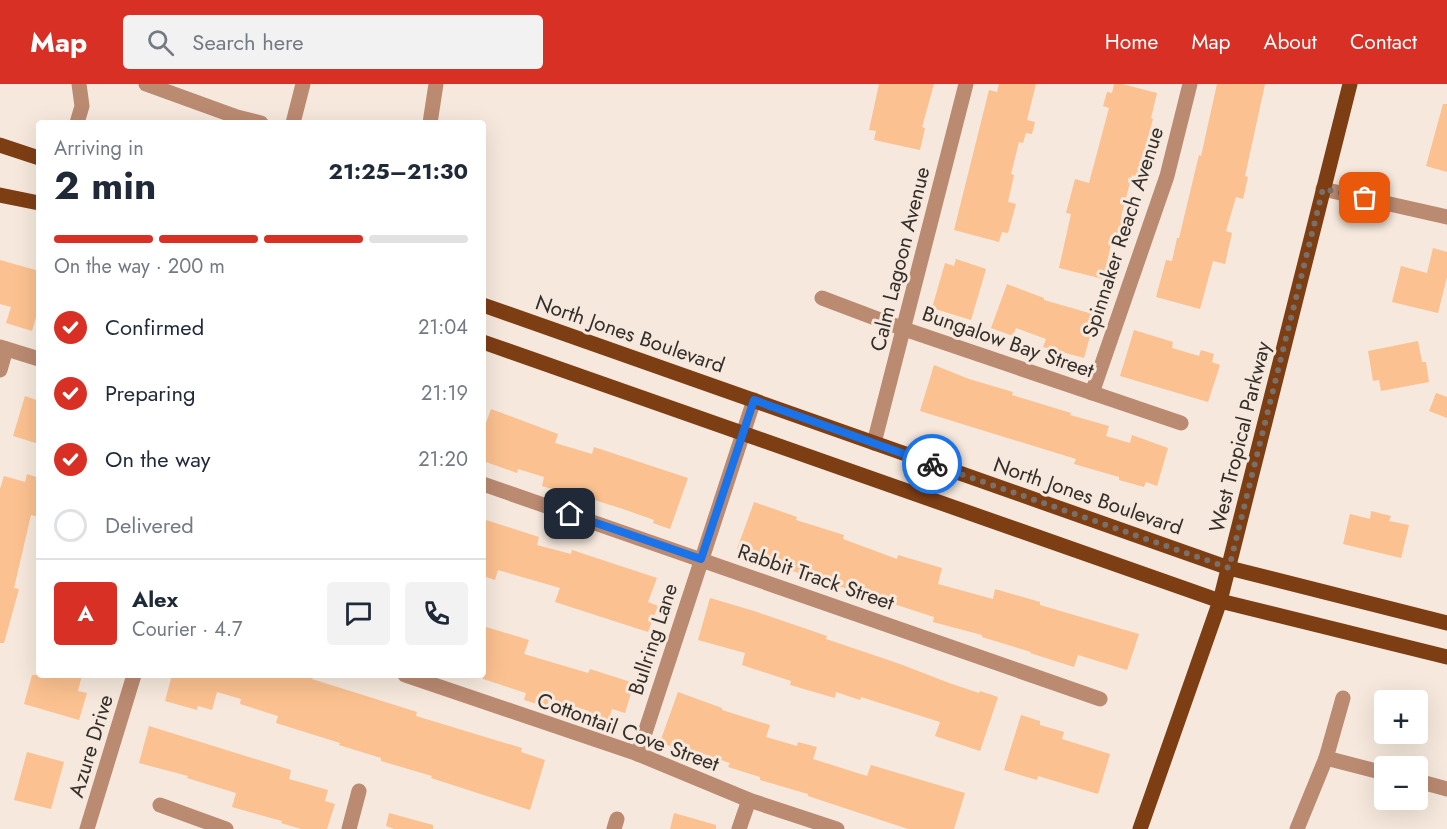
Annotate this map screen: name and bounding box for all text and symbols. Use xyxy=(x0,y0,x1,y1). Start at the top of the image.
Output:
search box xyxy=(123,15,543,69)
text: Map xyxy=(30,22,87,63)
icon: search xyxy=(144,26,177,59)
text: Search here xyxy=(192,26,304,58)
text: Home xyxy=(1105,27,1158,57)
text: Map xyxy=(1191,27,1231,57)
text: About xyxy=(1264,27,1317,57)
text: Contact xyxy=(1350,27,1417,57)
street label: Spinnaker Reach Avenue xyxy=(1075,123,1171,341)
text: Arriving in xyxy=(54,134,144,163)
text: 21:25–21:30 xyxy=(328,155,468,187)
text: 2 min xyxy=(54,157,156,214)
street label: Calm Lagoon Avenue xyxy=(863,163,937,354)
pin xyxy=(1339,172,1390,223)
icon: bag xyxy=(1348,181,1381,214)
text: On the way · 200 m xyxy=(54,252,225,281)
street label: North Jones Boulevard xyxy=(531,288,729,380)
street label: Bungalow Bay Street xyxy=(918,299,1098,385)
icon: check xyxy=(54,311,87,344)
text: Confirmed xyxy=(105,311,204,343)
text: 21:04 xyxy=(418,313,468,342)
street label: West Tropical Parkway xyxy=(1202,337,1278,536)
icon: check xyxy=(54,377,87,410)
text: Preparing xyxy=(105,377,196,409)
text: 21:19 xyxy=(421,379,468,408)
courier xyxy=(902,434,962,494)
icon: check xyxy=(54,443,87,476)
text: On the way xyxy=(105,443,210,475)
text: 21:20 xyxy=(418,445,468,474)
icon: bike xyxy=(916,448,949,481)
street label: North Jones Boulevard xyxy=(989,450,1187,542)
pin xyxy=(544,488,595,539)
icon: home xyxy=(553,497,586,530)
text: Delivered xyxy=(105,509,194,541)
street label: Rabbit Track Street xyxy=(734,536,898,618)
street label: Bullring Lane xyxy=(621,579,685,699)
button: chat xyxy=(327,582,390,645)
button: phone xyxy=(405,582,468,645)
text: Alex xyxy=(132,583,178,615)
text: A xyxy=(77,597,94,629)
text: Courier · 4.7 xyxy=(132,615,243,644)
street label: Cottontail Cove Street xyxy=(533,685,723,779)
map controls xyxy=(1374,690,1428,810)
button: + xyxy=(1374,690,1428,744)
street label: Azure Drive xyxy=(61,691,121,801)
button: − xyxy=(1374,756,1428,810)

